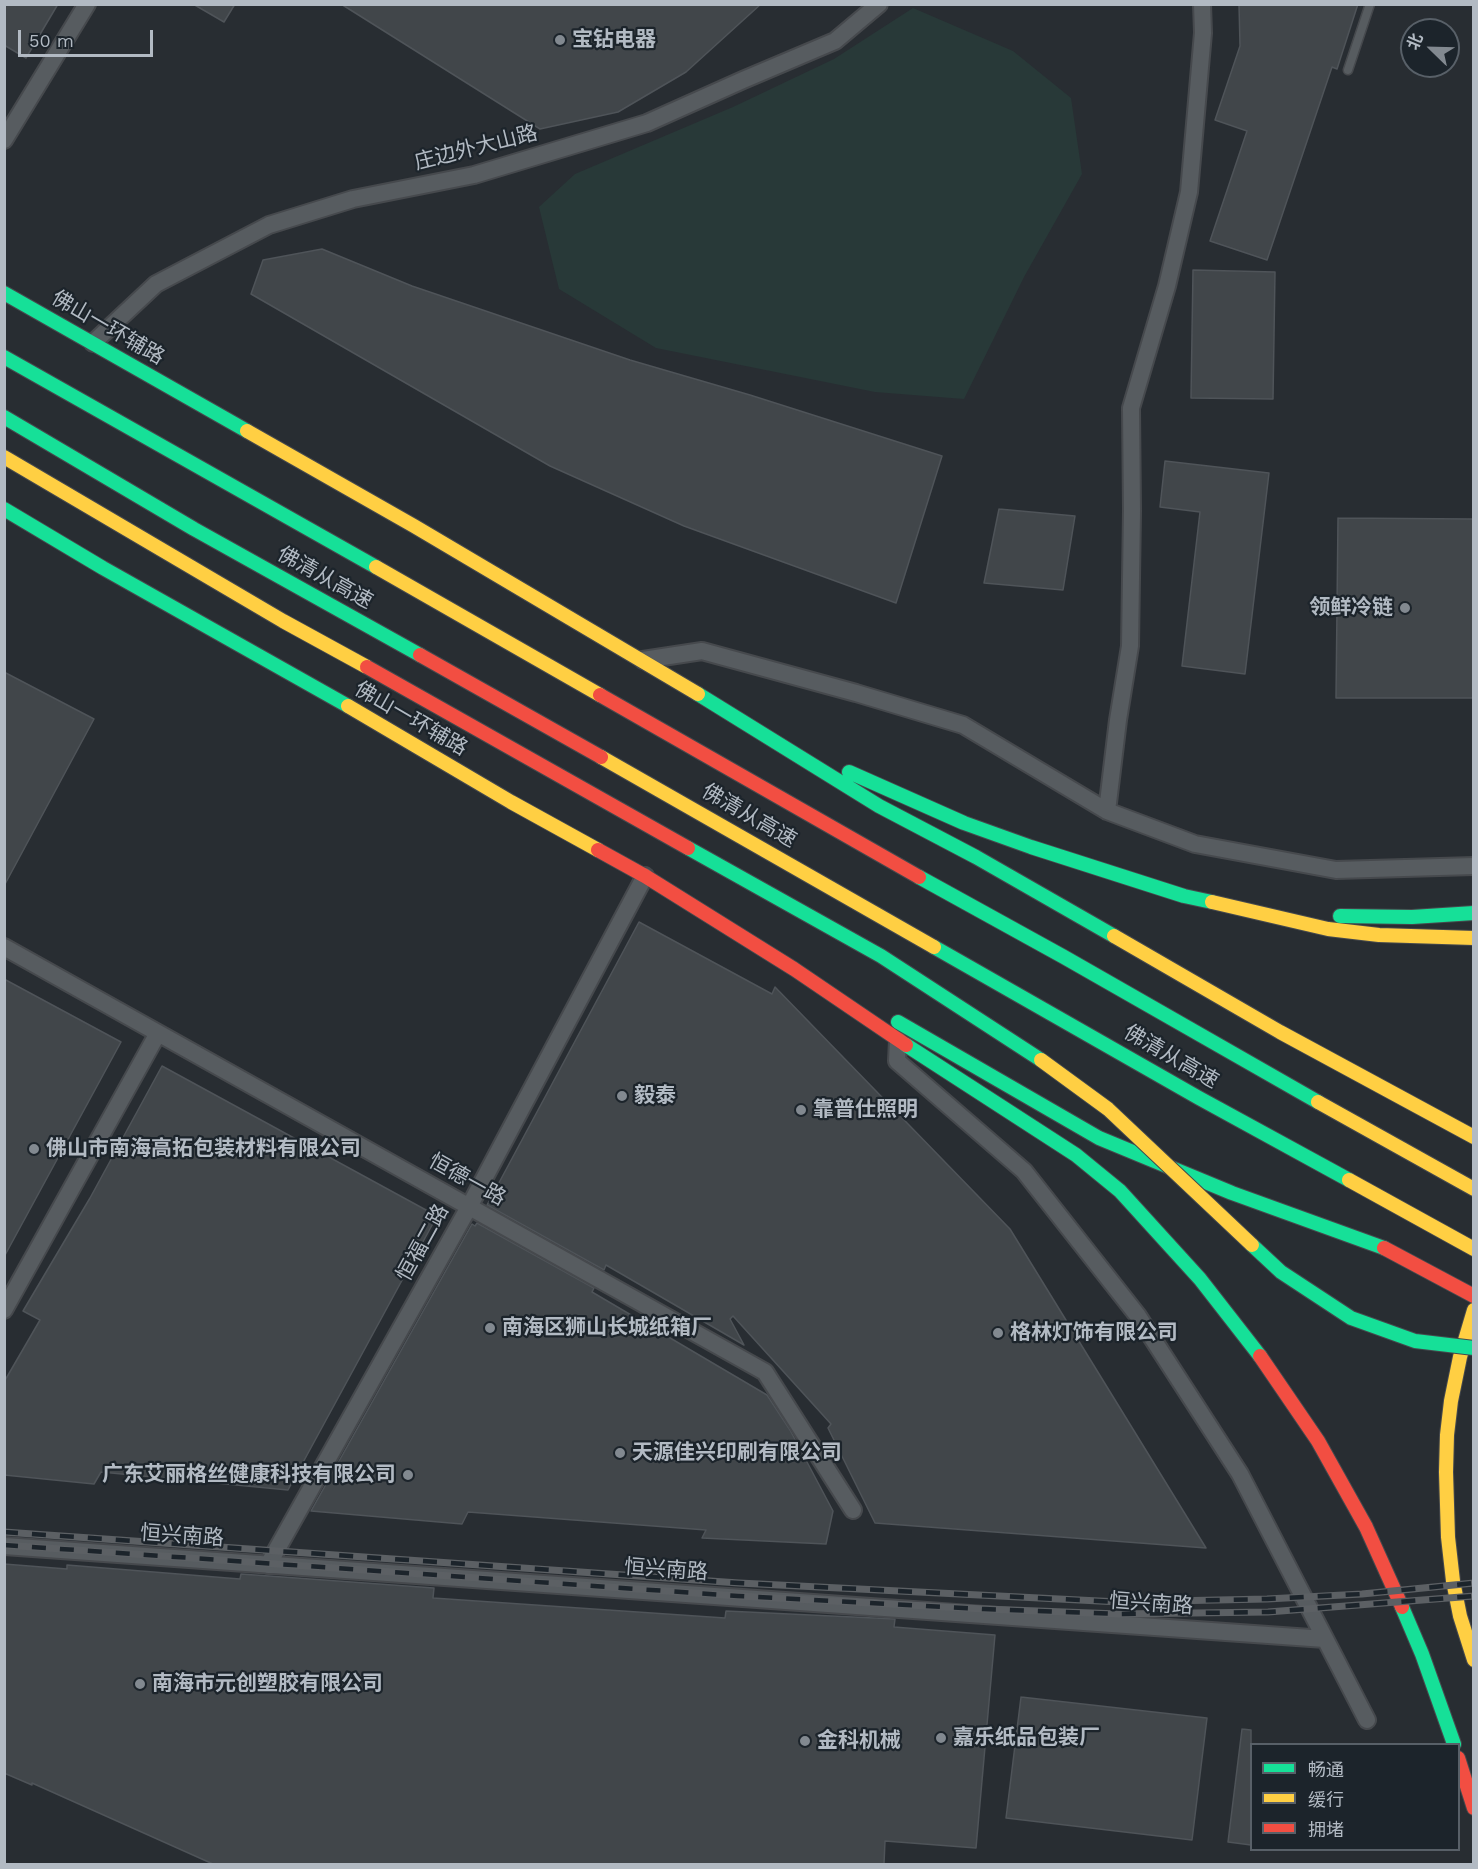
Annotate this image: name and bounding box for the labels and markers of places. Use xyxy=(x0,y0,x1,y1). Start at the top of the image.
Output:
place label: 宝钻电器 xyxy=(572,27,656,53)
marker: 宝钻电器 xyxy=(553,33,567,47)
place label: 领鲜冷链 xyxy=(1309,595,1393,621)
marker: 领鲜冷链 xyxy=(1398,601,1412,615)
place label: 毅泰 xyxy=(634,1083,676,1109)
marker: 毅泰 xyxy=(615,1089,629,1103)
place label: 靠普仕照明 xyxy=(813,1097,918,1123)
marker: 靠普仕照明 xyxy=(794,1103,808,1117)
place label: 佛山市南海高拓包装材料有限公司 xyxy=(46,1136,361,1162)
marker: 佛山市南海高拓包装材料有限公司 xyxy=(27,1142,41,1156)
place label: 南海区狮山长城纸箱厂 xyxy=(502,1315,712,1341)
place label: 格林灯饰有限公司 xyxy=(1010,1320,1178,1346)
marker: 南海区狮山长城纸箱厂 xyxy=(483,1321,497,1335)
marker: 格林灯饰有限公司 xyxy=(991,1326,1005,1340)
place label: 天源佳兴印刷有限公司 xyxy=(632,1440,842,1466)
marker: 天源佳兴印刷有限公司 xyxy=(613,1446,627,1460)
place label: 广东艾丽格丝健康科技有限公司 xyxy=(102,1462,396,1488)
marker: 广东艾丽格丝健康科技有限公司 xyxy=(401,1468,415,1482)
place label: 南海市元创塑胶有限公司 xyxy=(152,1671,383,1697)
marker: 南海市元创塑胶有限公司 xyxy=(133,1677,147,1691)
place label: 嘉乐纸品包装厂 xyxy=(953,1725,1100,1751)
place label: 金科机械 xyxy=(817,1728,901,1754)
marker: 嘉乐纸品包装厂 xyxy=(934,1731,948,1745)
marker: 金科机械 xyxy=(798,1734,812,1748)

